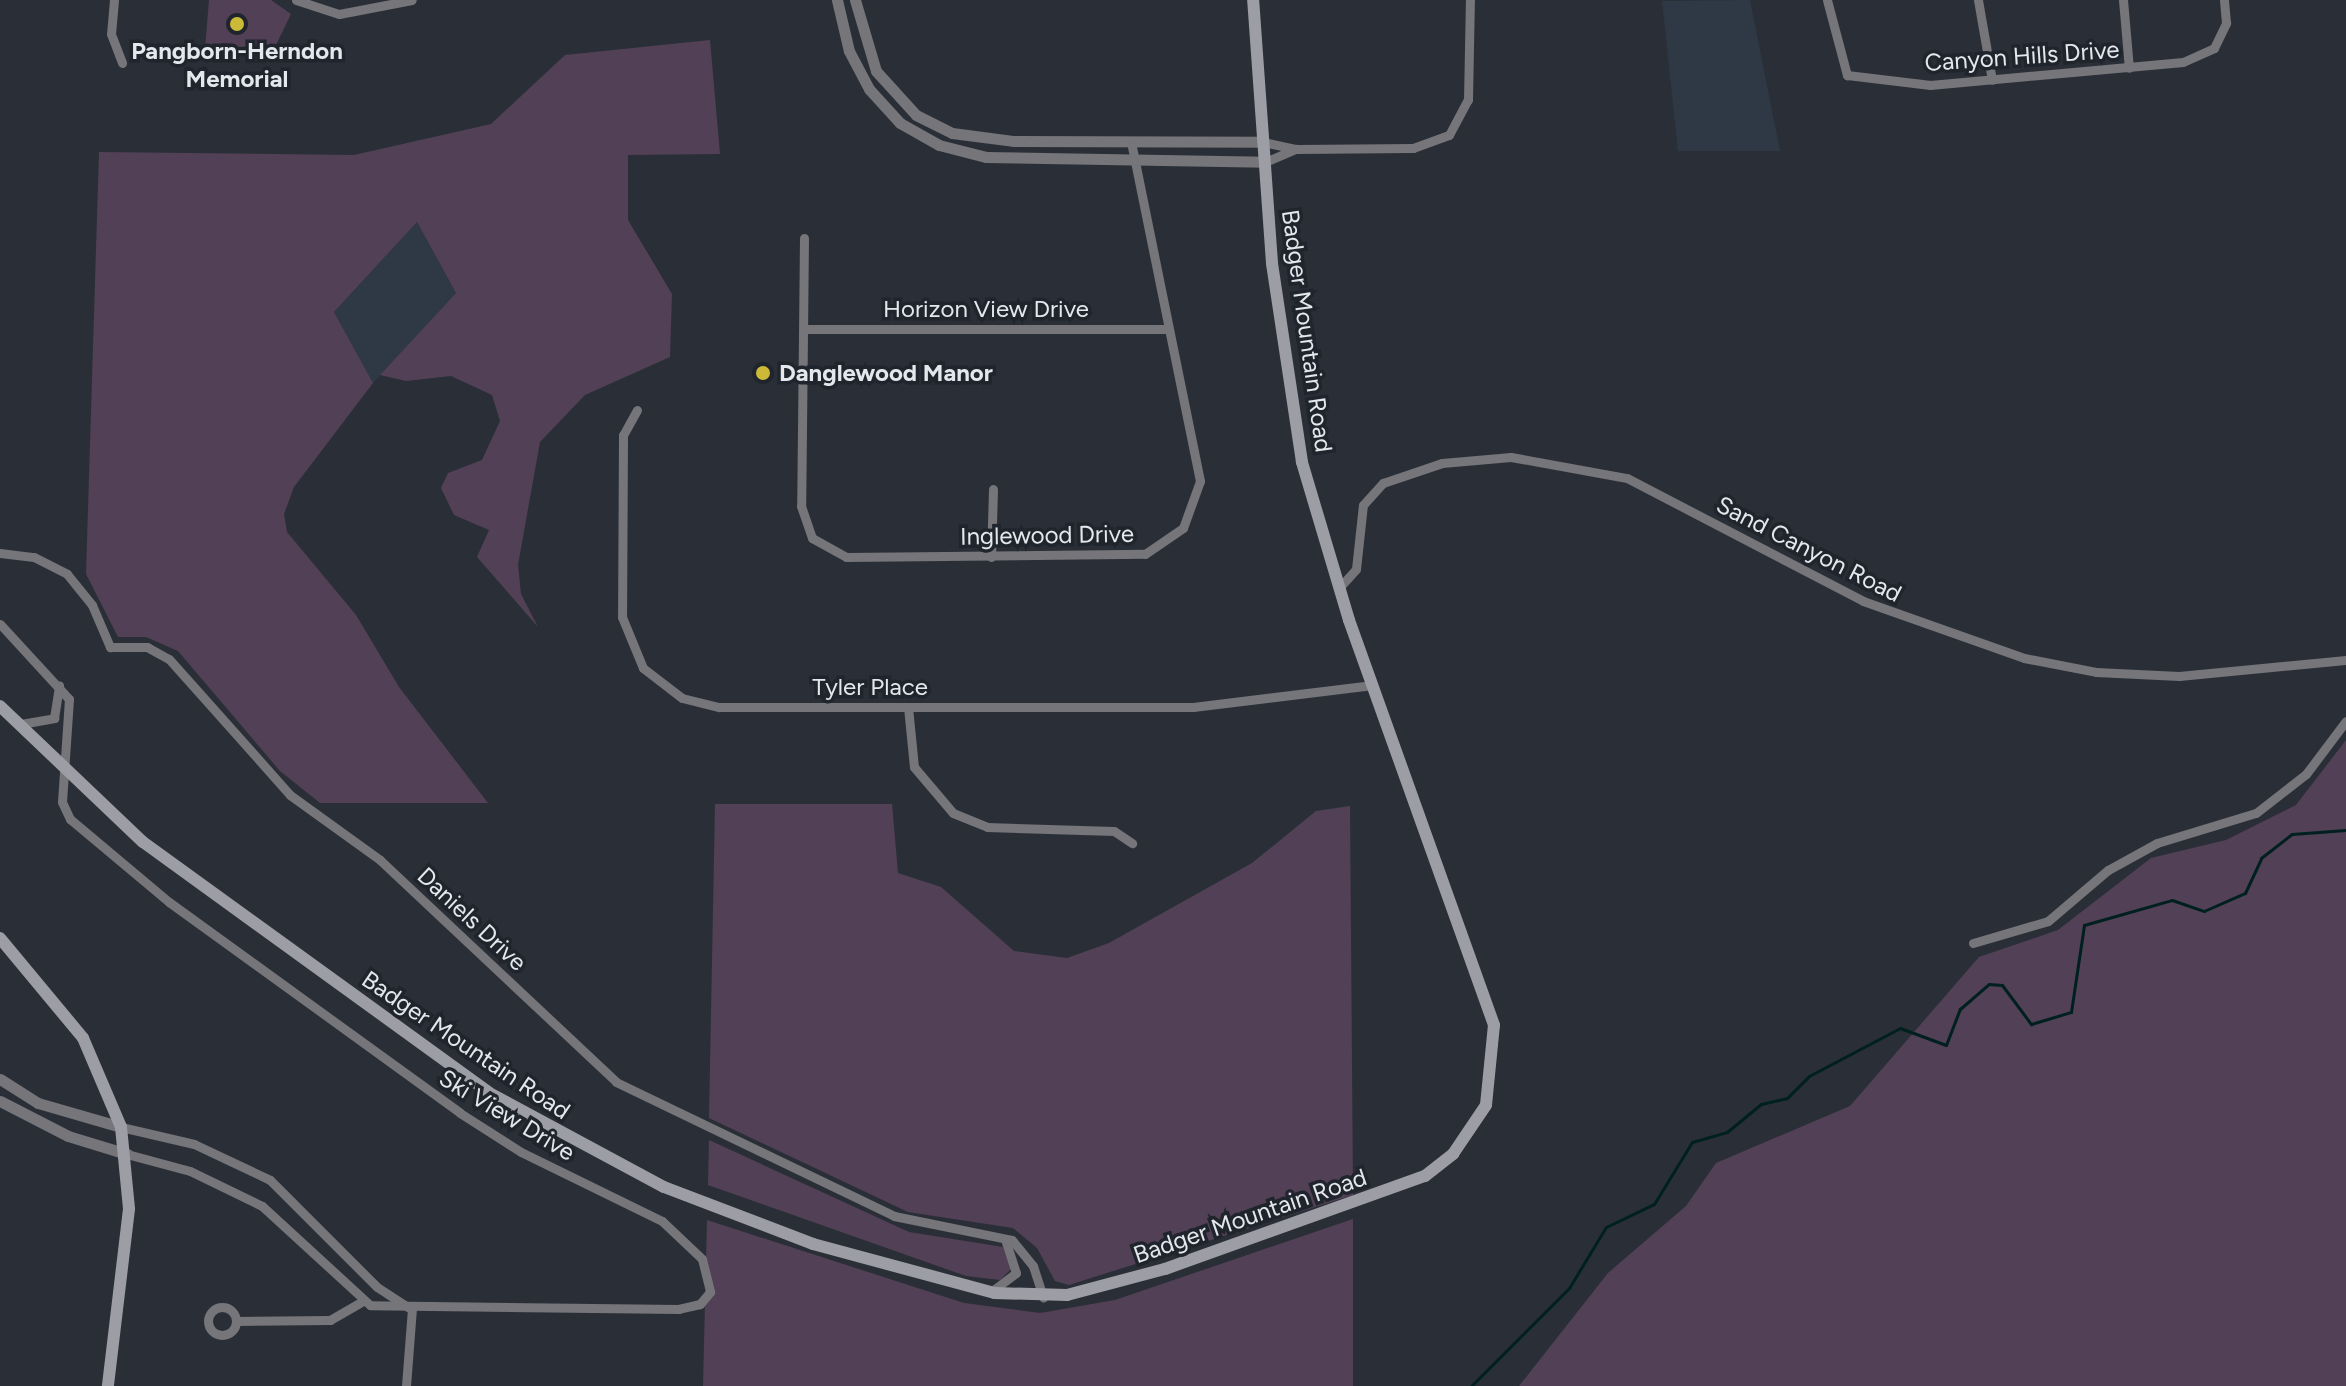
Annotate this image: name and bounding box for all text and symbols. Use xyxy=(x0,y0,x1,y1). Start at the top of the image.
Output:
marker: Pangborn-Herndon Memorial xyxy=(228,15,246,33)
street label: Canyon Hills Drive xyxy=(1924,35,2120,77)
place label: Pangborn-Herndon Memorial xyxy=(131,37,343,93)
street label: Badger Mountain Road xyxy=(1276,208,1338,454)
street label: Horizon View Drive xyxy=(883,295,1089,323)
place label: Danglewood Manor xyxy=(779,359,993,387)
marker: Danglewood Manor xyxy=(754,364,772,382)
street label: Sand Canyon Road xyxy=(1712,490,1906,608)
street label: Inglewood Drive xyxy=(960,519,1134,551)
street label: Tyler Place xyxy=(812,673,928,701)
street label: Daniels Drive xyxy=(411,861,533,977)
street label: Badger Mountain Road xyxy=(357,965,575,1125)
street label: Ski View Drive xyxy=(434,1063,580,1167)
street label: Badger Mountain Road xyxy=(1130,1163,1370,1269)

